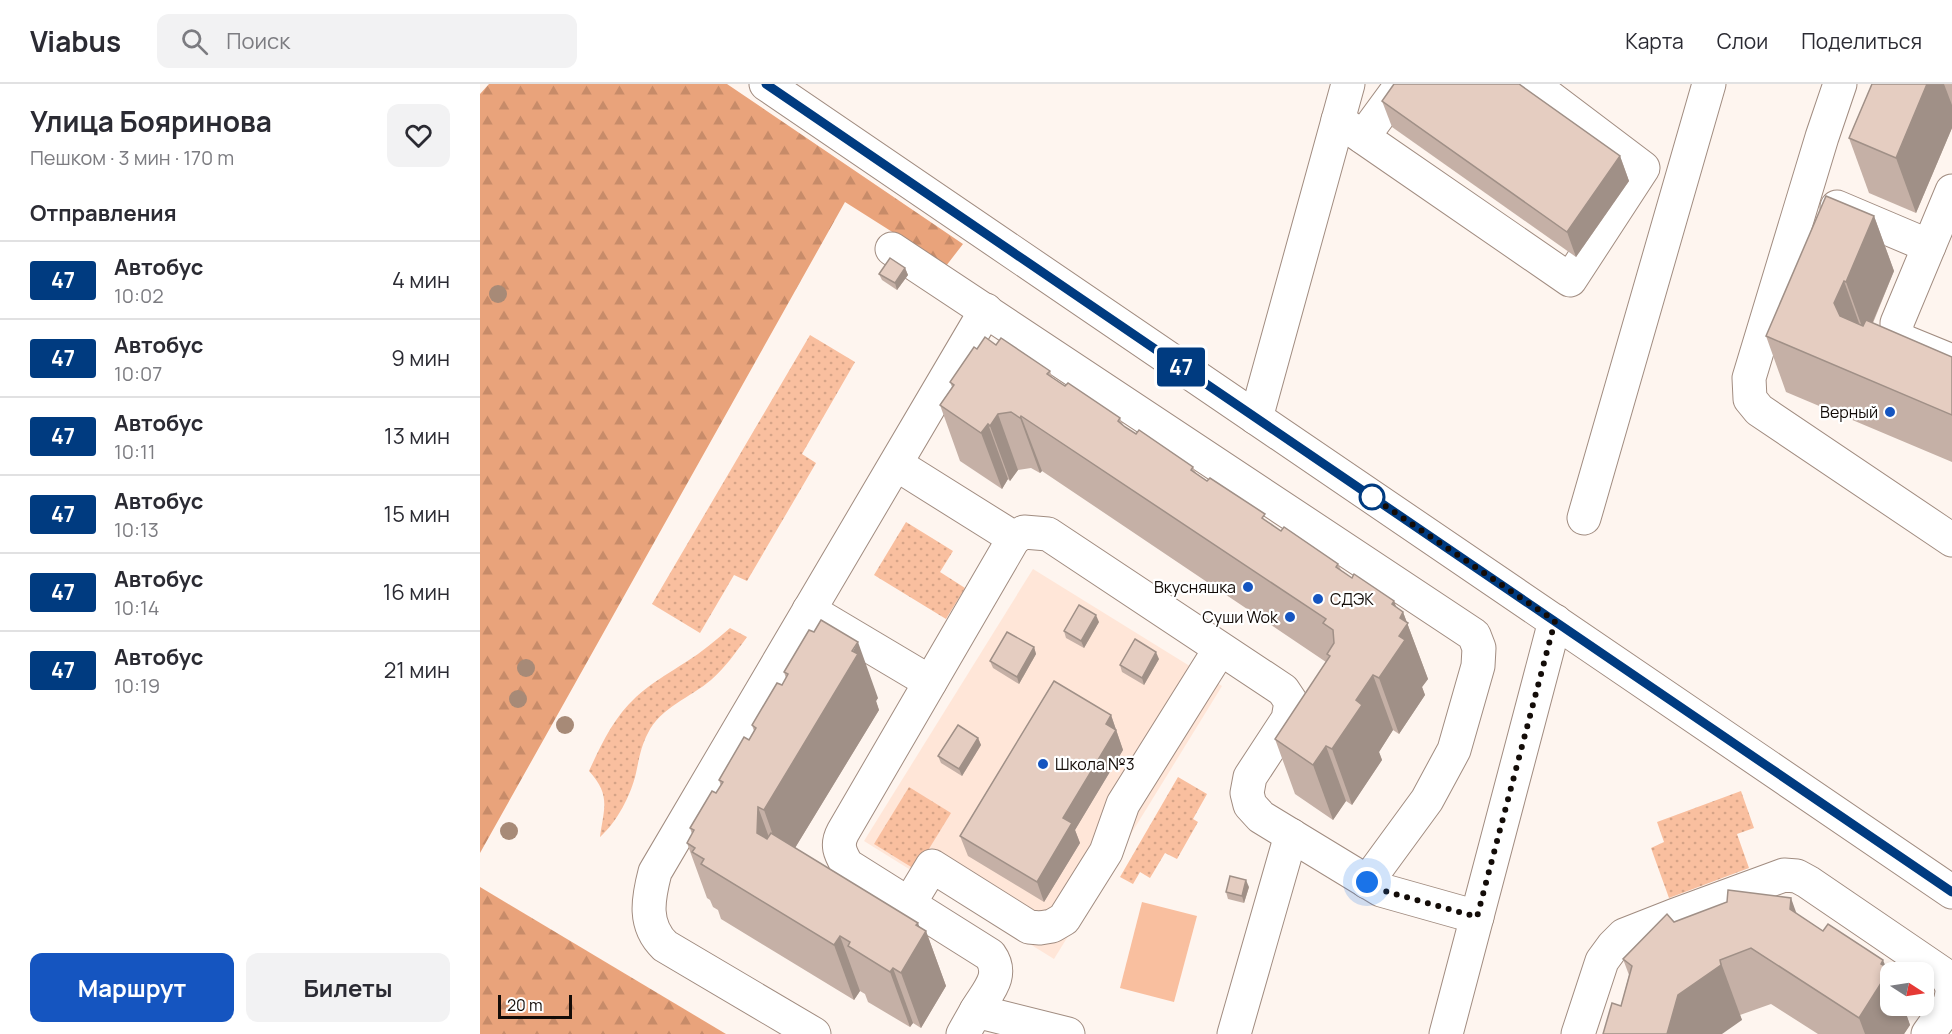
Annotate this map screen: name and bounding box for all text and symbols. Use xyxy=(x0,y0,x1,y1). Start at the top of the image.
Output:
search box xyxy=(157,14,577,68)
text: Viabus xyxy=(30,22,121,60)
icon: search xyxy=(178,25,211,58)
text: Поиск xyxy=(226,26,290,56)
text: Карта xyxy=(1625,27,1684,55)
text: Слои xyxy=(1717,27,1768,55)
text: Поделиться xyxy=(1801,27,1922,55)
text: Улица Бояринова xyxy=(30,102,272,140)
button: heart xyxy=(387,104,450,167)
text: Пешком · 3 мин · 170 m xyxy=(30,144,234,171)
text: Отправления xyxy=(30,198,177,228)
text: Автобус xyxy=(114,252,203,282)
text: 4 мин xyxy=(392,265,450,295)
text: 47 xyxy=(51,266,75,294)
text: 10:02 xyxy=(114,282,164,309)
text: Автобус xyxy=(114,330,203,360)
text: 9 мин xyxy=(391,343,450,373)
text: 47 xyxy=(51,344,75,372)
line badge: 47 xyxy=(1154,348,1208,386)
text: 47 xyxy=(1169,353,1193,381)
text: 10:07 xyxy=(114,360,162,387)
place label: Верный xyxy=(1820,401,1878,423)
marker: Верный xyxy=(1883,405,1897,419)
text: Автобус xyxy=(114,408,203,438)
text: 13 мин xyxy=(384,421,450,451)
text: 47 xyxy=(51,422,75,450)
text: 10:11 xyxy=(114,438,156,465)
unlabelled marker xyxy=(1359,484,1385,510)
text: Автобус xyxy=(114,486,203,516)
text: 15 мин xyxy=(384,499,450,529)
text: 47 xyxy=(51,500,75,528)
text: 10:13 xyxy=(114,516,159,543)
text: Автобус xyxy=(114,564,203,594)
place label: Вкусняшка xyxy=(1154,576,1236,598)
text: 16 мин xyxy=(383,577,450,607)
text: 47 xyxy=(51,578,75,606)
marker: Вкусняшка xyxy=(1241,580,1255,594)
place label: СДЭК xyxy=(1330,588,1374,610)
marker: СДЭК xyxy=(1311,592,1325,606)
text: 10:14 xyxy=(114,594,160,621)
place label: Суши Wok xyxy=(1202,606,1279,628)
marker: Суши Wok xyxy=(1283,610,1297,624)
text: Автобус xyxy=(114,642,203,672)
text: 21 мин xyxy=(384,655,450,685)
text: 47 xyxy=(51,656,75,684)
text: 10:19 xyxy=(114,672,160,699)
place label: Школа №3 xyxy=(1055,753,1135,775)
marker: Школа №3 xyxy=(1036,757,1050,771)
your location xyxy=(1352,867,1382,897)
button: Маршрут xyxy=(30,953,234,1022)
button: Билеты xyxy=(246,953,450,1022)
north arrow xyxy=(1880,962,1934,1016)
map controls xyxy=(1880,962,1934,1016)
scale bar xyxy=(498,992,572,1020)
text: 20 m xyxy=(507,994,543,1016)

